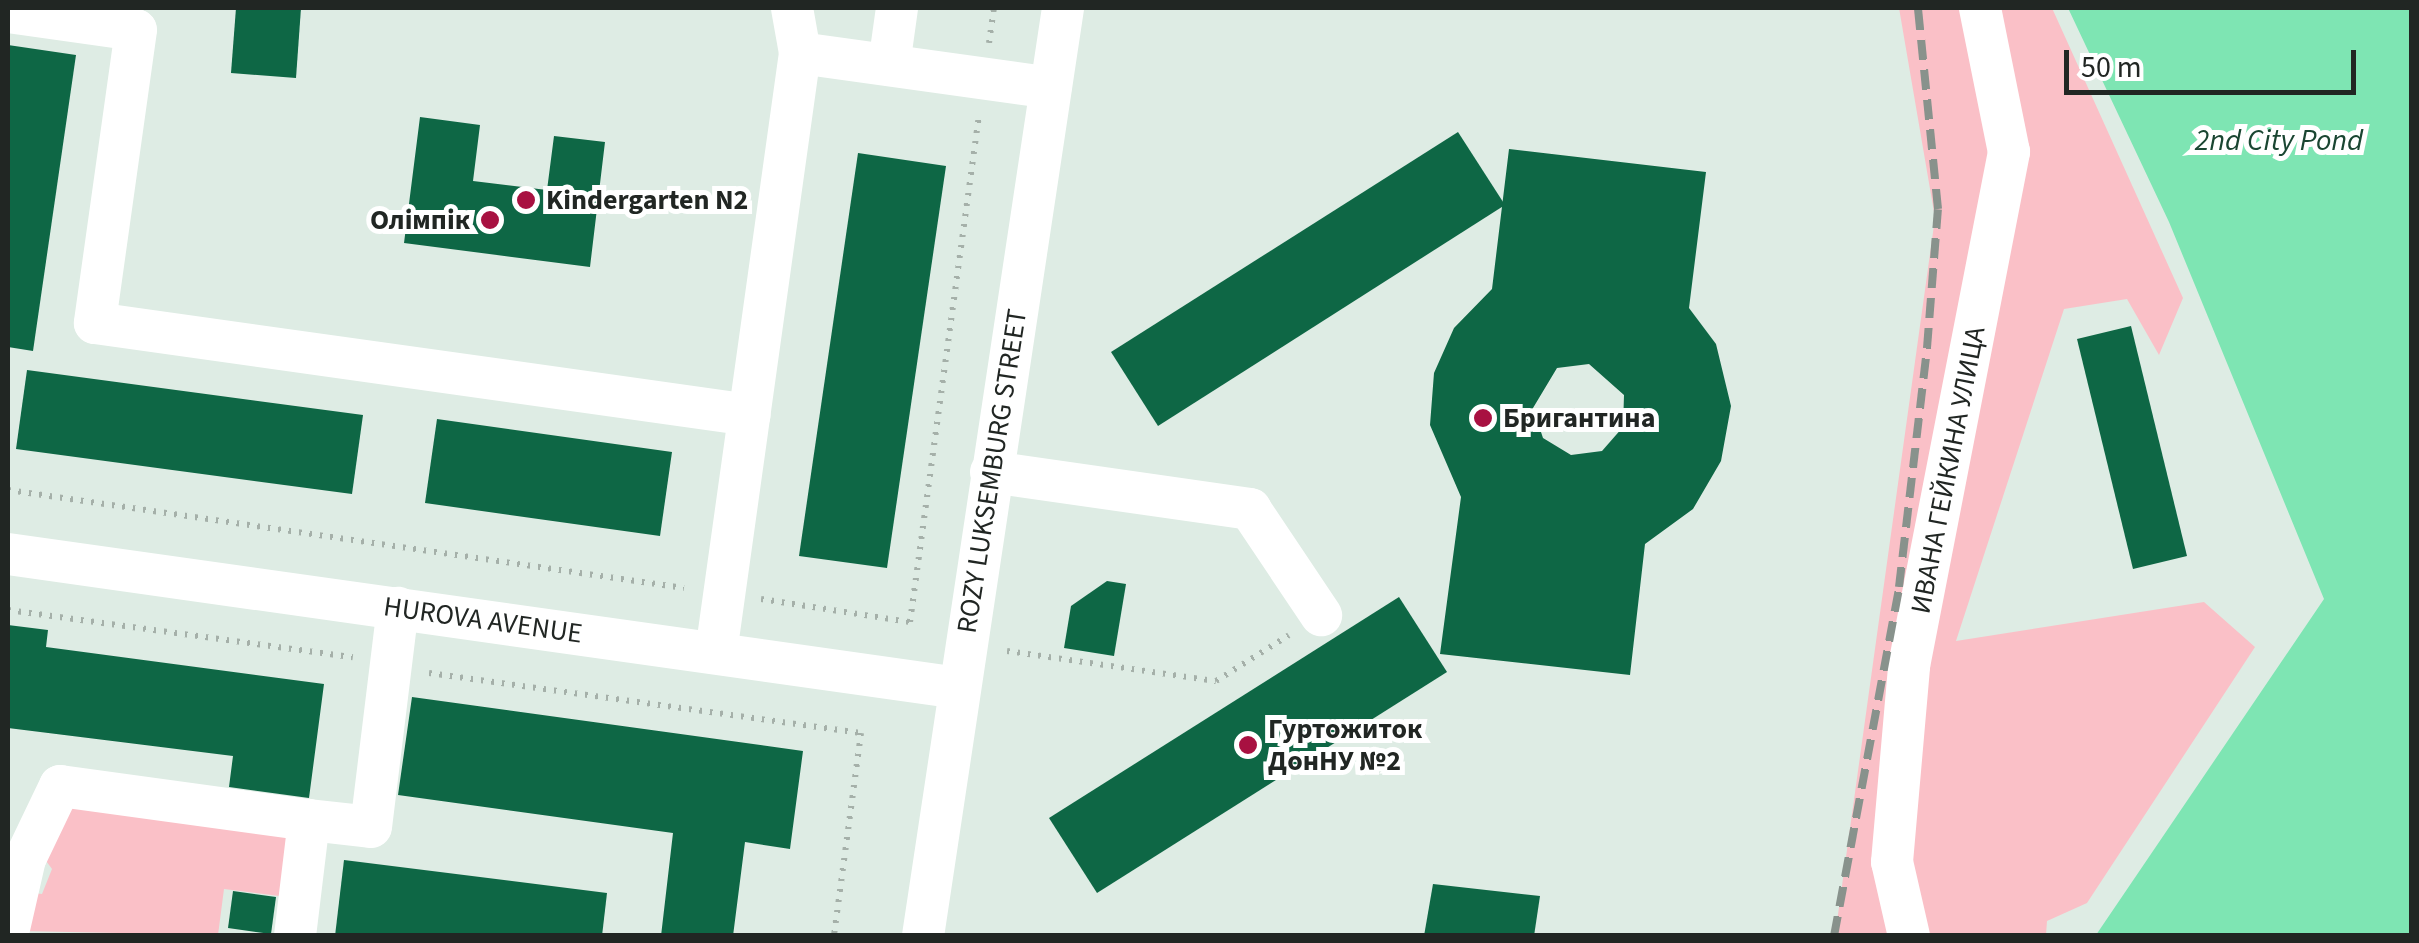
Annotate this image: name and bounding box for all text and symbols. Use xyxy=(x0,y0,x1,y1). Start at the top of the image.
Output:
scale bar xyxy=(2069,30,2362,92)
text: 50 m xyxy=(2081,46,2142,89)
water label: 2nd City Pond xyxy=(2195,123,2363,159)
place label: Kindergarten N2 xyxy=(546,183,748,217)
marker: Kindergarten N2 xyxy=(515,189,537,211)
place label: Олімпік xyxy=(370,203,470,237)
marker: Олімпік xyxy=(479,209,501,231)
street label: ROZY LUKSEMBURG STREET xyxy=(950,307,1034,635)
street label: ИВАНА ГЕЙКИНА УЛИЦА xyxy=(1904,324,1992,616)
place label: Бригантина xyxy=(1503,401,1655,435)
marker: Бригантина xyxy=(1472,407,1494,429)
street label: HUROVA AVENUE xyxy=(381,589,585,651)
place label: Гуртожиток ДонНУ №2 xyxy=(1268,712,1422,778)
marker: Гуртожиток ДонНУ №2 xyxy=(1237,734,1259,756)

